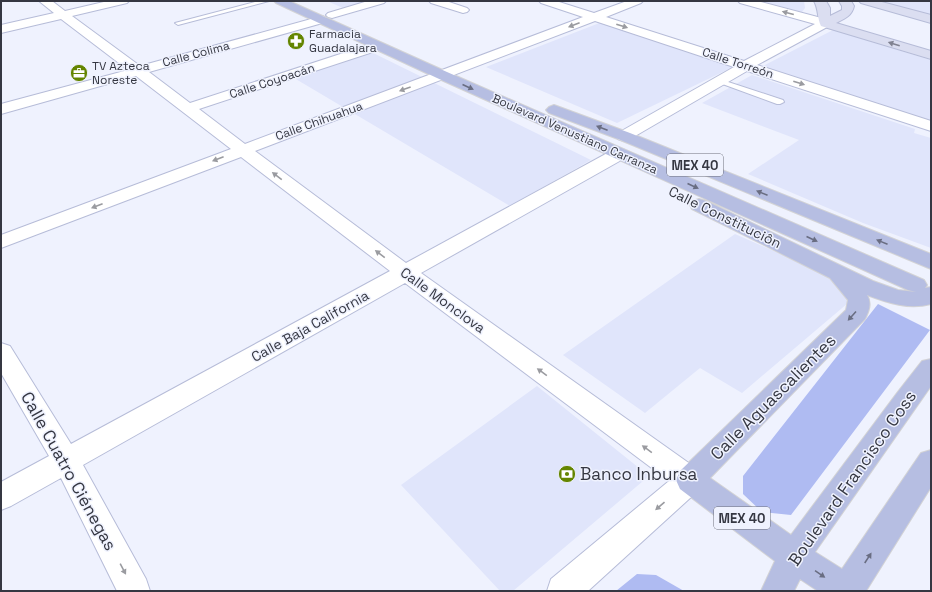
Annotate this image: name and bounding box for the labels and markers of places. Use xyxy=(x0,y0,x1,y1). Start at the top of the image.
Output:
place label: Farmacia Guadalajara xyxy=(309,26,377,56)
pharmacy icon: Farmacia Guadalajara xyxy=(286,31,306,51)
place label: TV Azteca Noreste xyxy=(92,58,150,88)
office icon: TV Azteca Noreste xyxy=(69,63,89,83)
place label: Banco Inbursa xyxy=(580,463,698,485)
bank icon: Banco Inbursa xyxy=(557,464,577,484)

